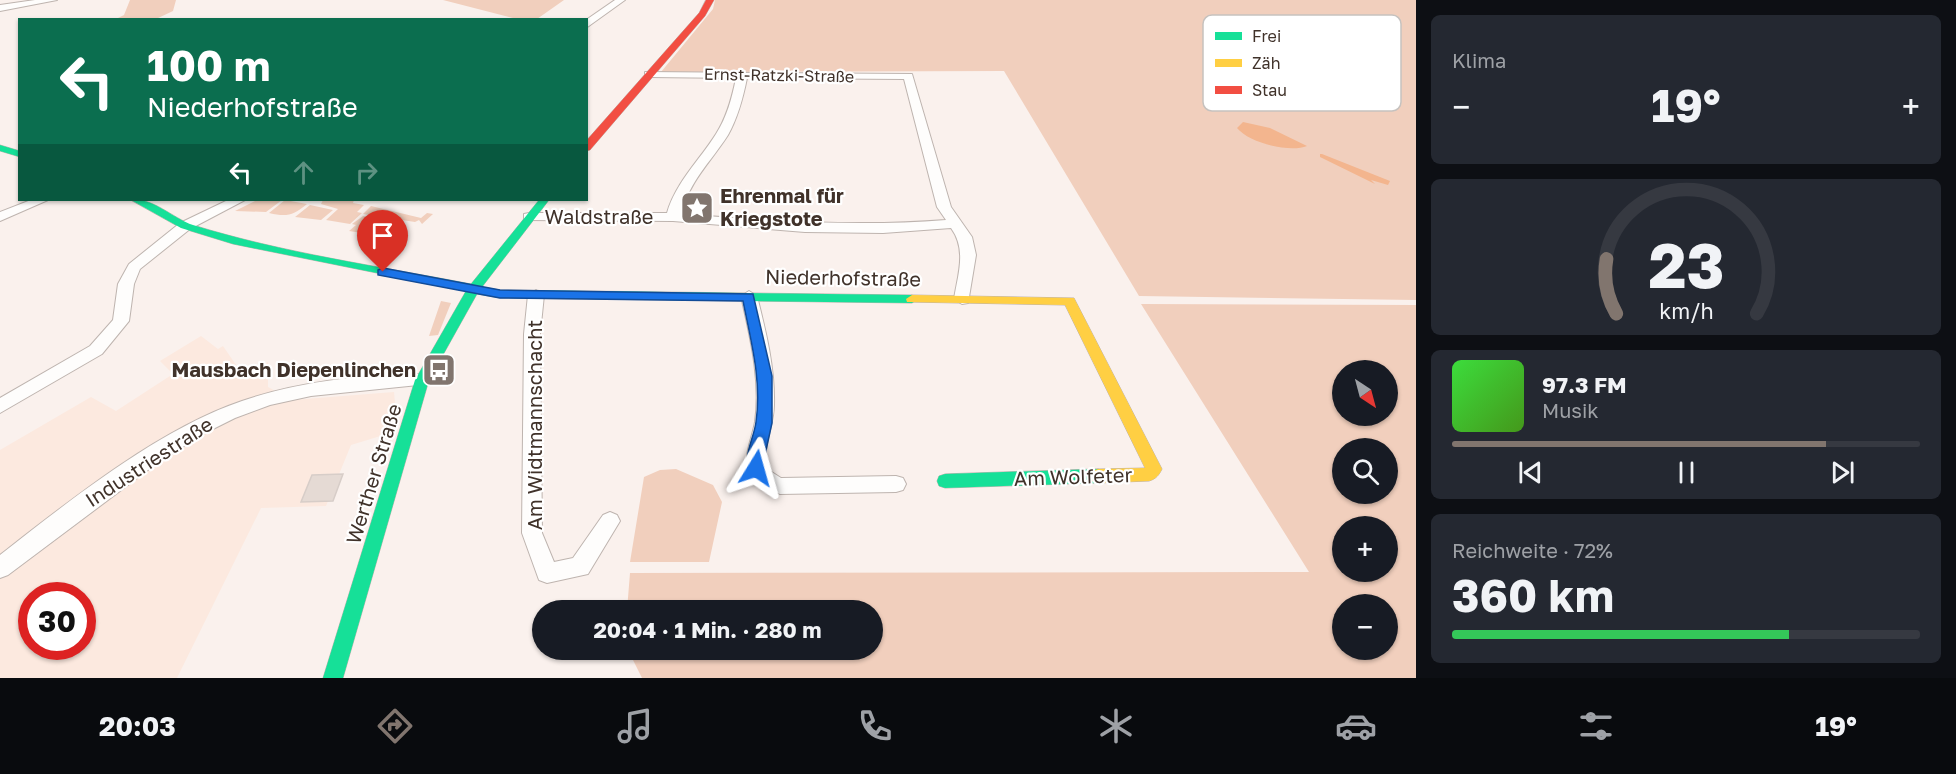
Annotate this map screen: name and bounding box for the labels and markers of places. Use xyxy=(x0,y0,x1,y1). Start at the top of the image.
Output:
place label: Ehrenmal für Kriegstote xyxy=(720,183,844,230)
place icon: Ehrenmal für Kriegstote xyxy=(679,190,715,226)
pin xyxy=(357,210,408,272)
bus stop icon: Mausbach Diepenlinchen xyxy=(421,352,457,388)
place label: Mausbach Diepenlinchen xyxy=(171,357,416,381)

